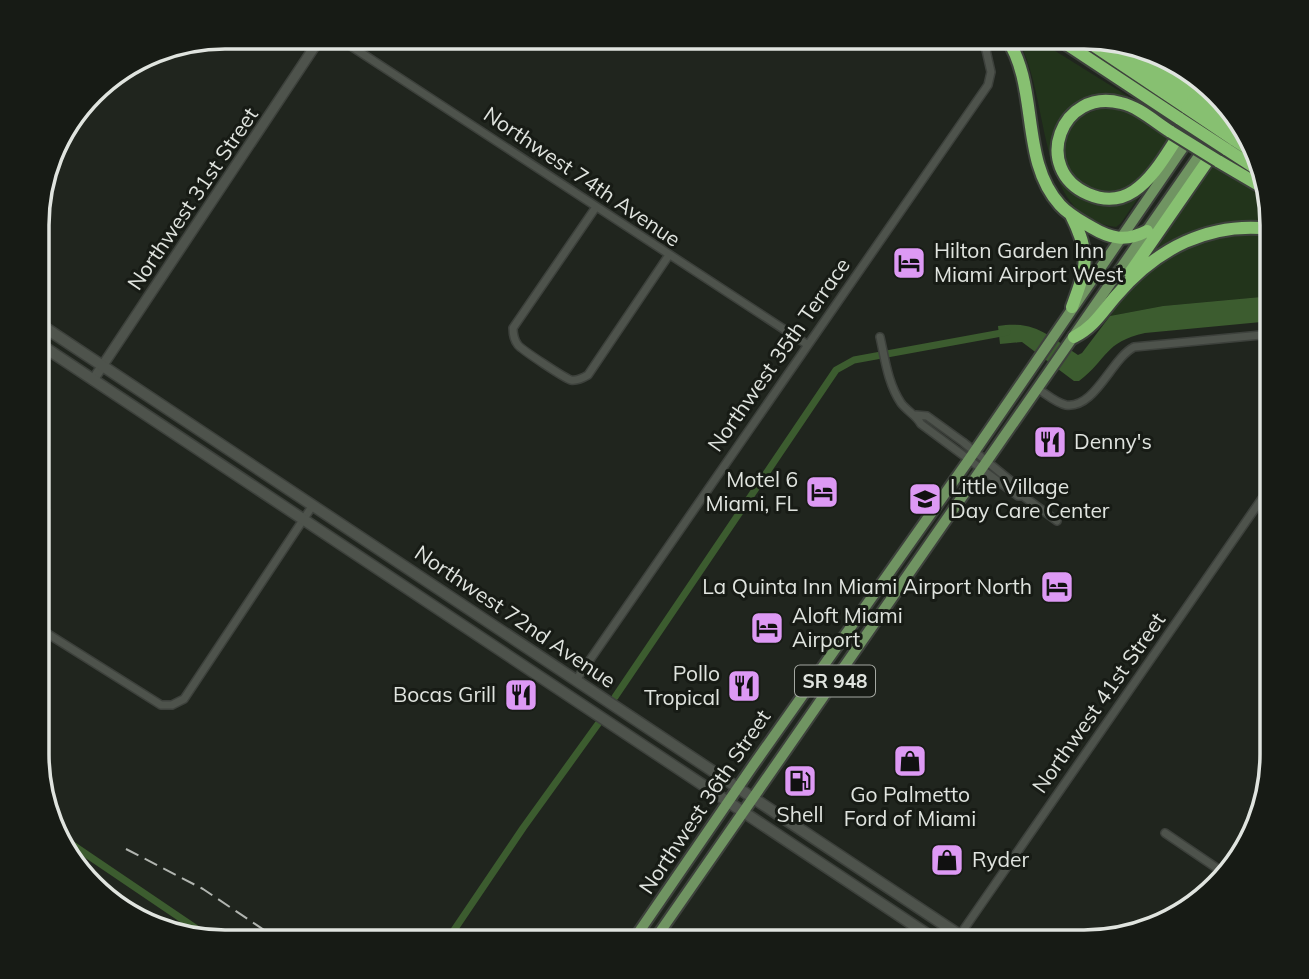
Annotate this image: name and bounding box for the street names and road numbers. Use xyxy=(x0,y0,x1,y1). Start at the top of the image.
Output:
street label: Northwest 74th Avenue xyxy=(479,101,686,252)
street label: Northwest 31st Street xyxy=(121,102,263,295)
street label: Northwest 35th Terrace xyxy=(701,253,855,456)
street label: Northwest 72nd Avenue xyxy=(410,539,621,693)
street label: Northwest 41st Street xyxy=(1026,607,1170,798)
road number: SR 948 xyxy=(795,666,875,696)
street label: Northwest 36th Street xyxy=(633,704,775,898)

